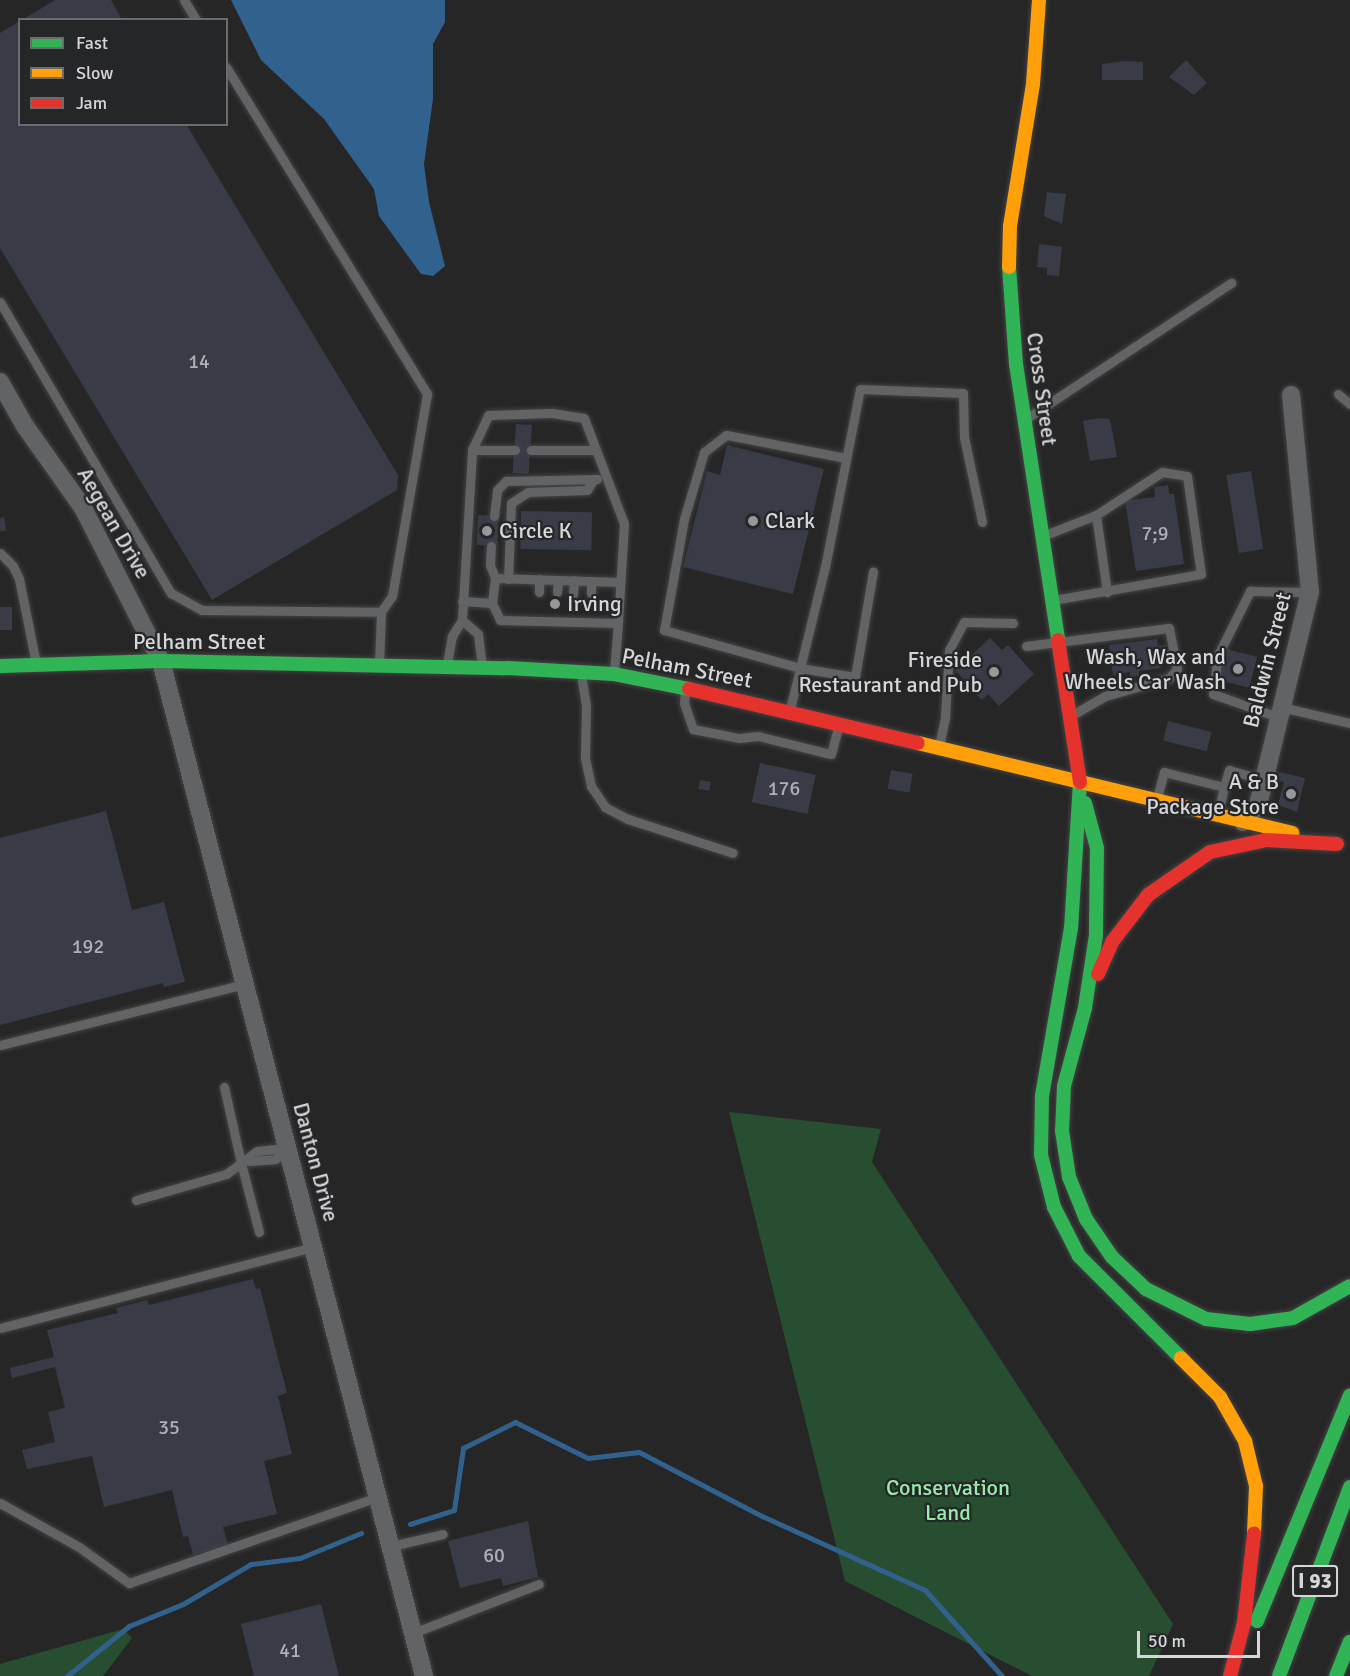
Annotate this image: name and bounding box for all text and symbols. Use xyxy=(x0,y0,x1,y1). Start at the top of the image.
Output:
legend xyxy=(18,18,228,126)
text: Fast xyxy=(76,32,108,54)
text: Slow xyxy=(76,62,113,84)
text: Jam xyxy=(76,92,107,114)
street label: Cross Street xyxy=(1021,331,1063,447)
house number: 14 xyxy=(188,349,210,373)
street label: Aegean Drive xyxy=(72,463,156,583)
place label: Clark xyxy=(765,508,815,534)
marker: Clark xyxy=(746,514,760,528)
place label: Circle K xyxy=(499,518,571,544)
house number: 7;9 xyxy=(1141,521,1169,545)
marker: Circle K xyxy=(480,524,494,538)
street label: Baldwin Street xyxy=(1237,589,1297,731)
place label: Irving xyxy=(567,591,622,617)
marker: Irving xyxy=(548,597,562,611)
street label: Pelham Street xyxy=(133,629,265,655)
street label: Pelham Street xyxy=(620,642,754,694)
place label: Wash, Wax and Wheels Car Wash xyxy=(1064,643,1226,694)
place label: Fireside Restaurant and Pub xyxy=(798,646,982,698)
marker: Wash, Wax and Wheels Car Wash xyxy=(1231,662,1245,676)
marker: Fireside Restaurant and Pub xyxy=(987,665,1001,679)
place label: A & B Package Store xyxy=(1146,768,1279,819)
house number: 176 xyxy=(768,776,800,800)
marker: A & B Package Store xyxy=(1284,787,1298,801)
house number: 192 xyxy=(72,934,104,958)
street label: Danton Drive xyxy=(287,1100,345,1224)
house number: 35 xyxy=(158,1415,180,1439)
park label: Conservation Land xyxy=(886,1474,1010,1526)
house number: 60 xyxy=(483,1543,505,1567)
road number: I 93 xyxy=(1291,1563,1339,1599)
scale bar xyxy=(1140,1619,1263,1657)
text: 50 m xyxy=(1148,1630,1186,1652)
house number: 41 xyxy=(279,1638,301,1662)

